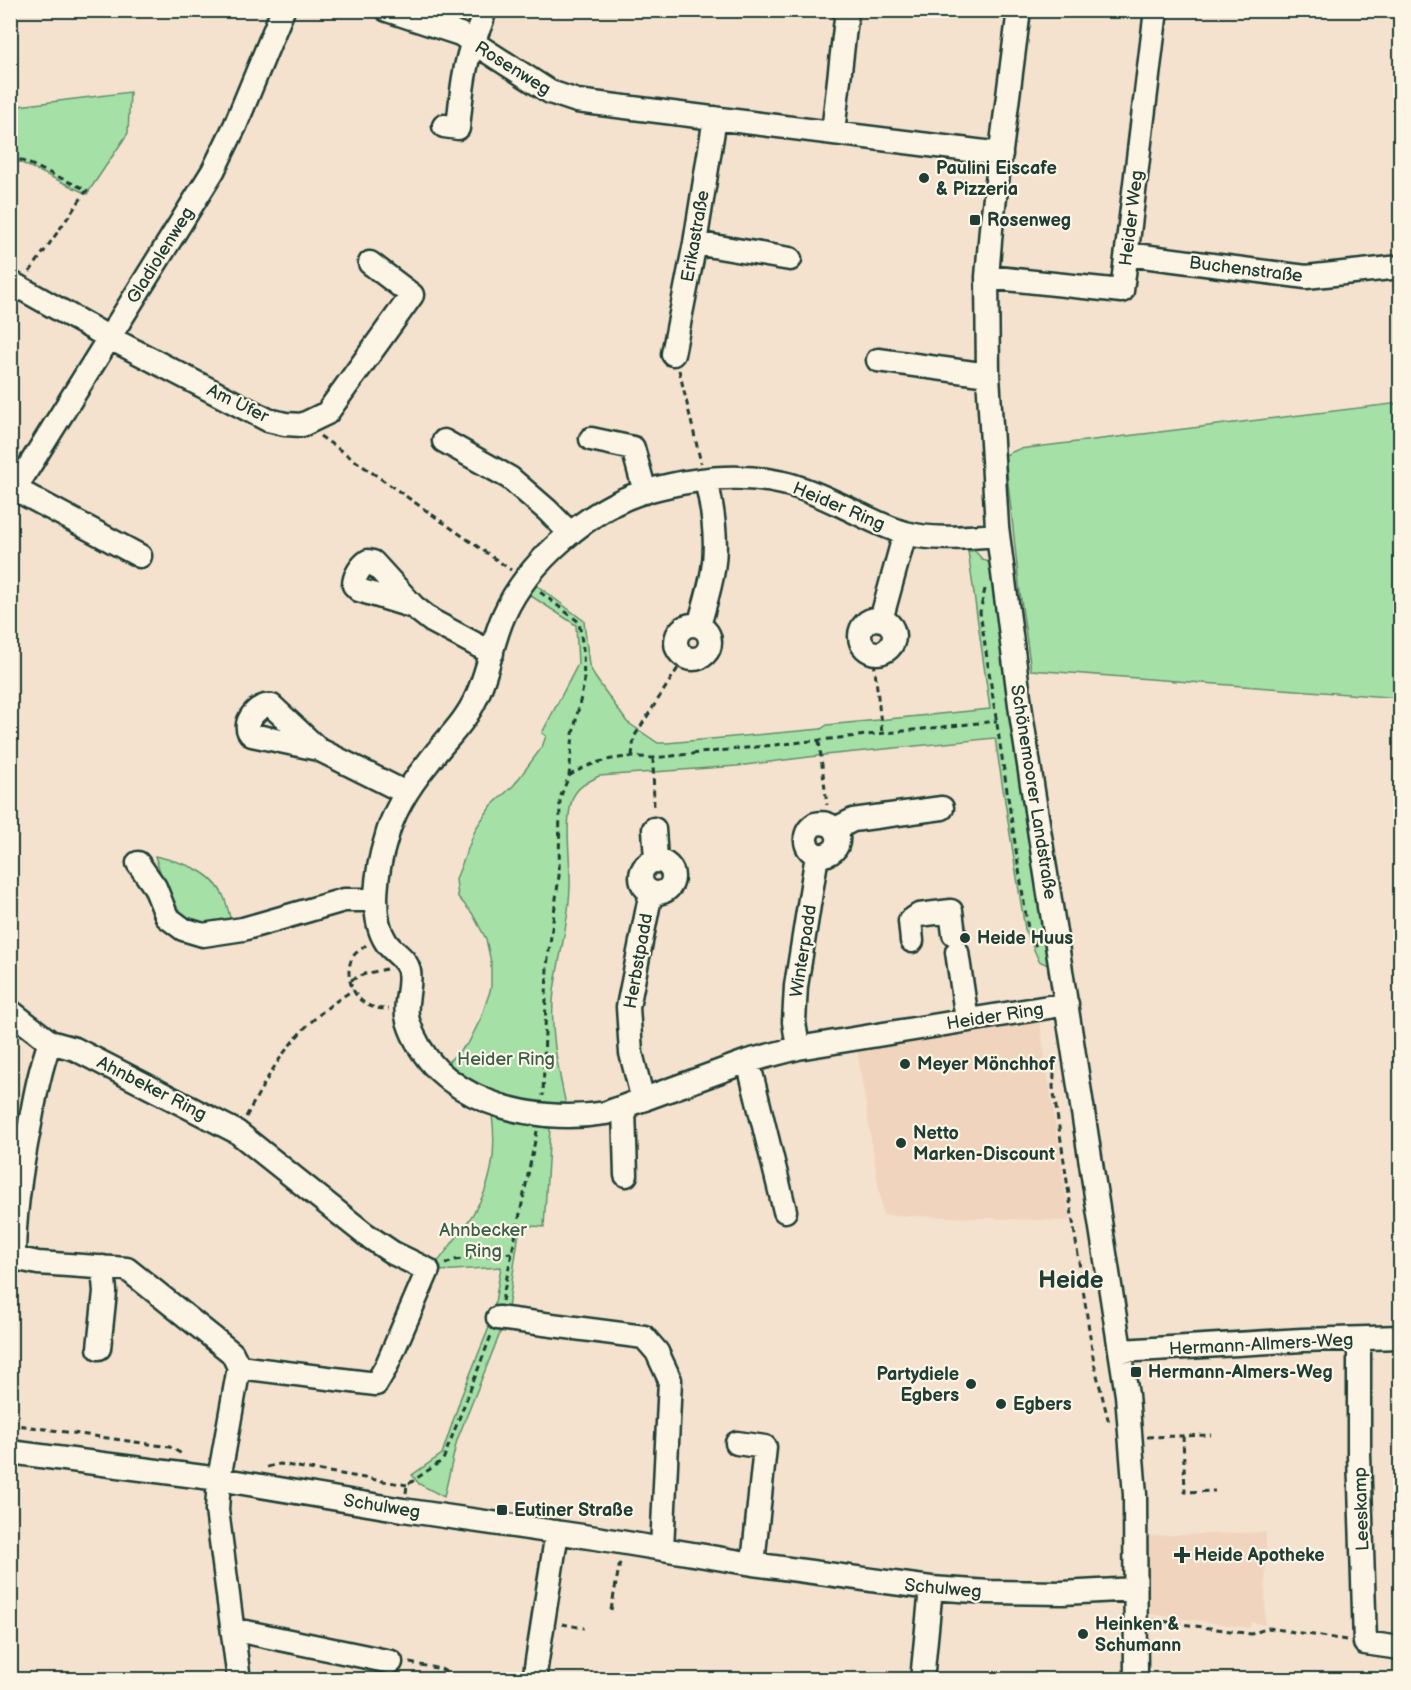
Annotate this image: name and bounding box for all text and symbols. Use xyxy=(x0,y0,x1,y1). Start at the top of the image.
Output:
street label: Rosenweg xyxy=(471,37,555,100)
place label: Paulini Eiscafe & Pizzeria xyxy=(936,158,1057,200)
street label: Heider Weg xyxy=(1115,169,1148,267)
marker: Paulini Eiscafe & Pizzeria xyxy=(917,171,931,185)
street label: Erikastraße xyxy=(677,188,714,284)
street label: Gladiolenweg xyxy=(122,203,198,307)
place label: Rosenweg xyxy=(987,210,1071,231)
marker: Rosenweg xyxy=(968,213,982,227)
street label: Buchenstraße xyxy=(1188,252,1304,287)
street label: Am Ufer xyxy=(204,380,272,428)
street label: Heider Ring xyxy=(790,478,888,535)
street label: Schönemoorer Landstraße xyxy=(1006,683,1061,901)
street label: Winterpadd xyxy=(786,903,821,999)
street label: Herbstpadd xyxy=(620,912,657,1010)
place label: Heide Huus xyxy=(977,928,1073,949)
marker: Heide Huus xyxy=(958,931,972,945)
street label: Heider Ring xyxy=(945,998,1045,1035)
park label: Heider Ring xyxy=(457,1049,555,1070)
street label: Ahnbeker Ring xyxy=(93,1052,210,1125)
place label: Meyer Mönchhof xyxy=(917,1054,1056,1075)
marker: Meyer Mönchhof xyxy=(898,1057,912,1071)
place label: Netto Marken-Discount xyxy=(913,1123,1055,1165)
marker: Netto Marken-Discount xyxy=(894,1136,908,1150)
park label: Ahnbecker Ring xyxy=(439,1220,527,1262)
district label: Heide xyxy=(1038,1266,1104,1295)
street label: Hermann-Allmers-Weg xyxy=(1168,1329,1354,1360)
place label: Hermann-Almers-Weg xyxy=(1148,1362,1333,1383)
place label: Partydiele Egbers xyxy=(877,1364,959,1406)
marker: Hermann-Almers-Weg xyxy=(1129,1365,1143,1379)
marker: Partydiele Egbers xyxy=(964,1377,978,1391)
place label: Egbers xyxy=(1013,1394,1072,1415)
marker: Egbers xyxy=(994,1397,1008,1411)
street label: Leeskamp xyxy=(1350,1467,1373,1551)
street label: Schulweg xyxy=(342,1490,422,1523)
place label: Eutiner Straße xyxy=(514,1500,633,1521)
marker: Eutiner Straße xyxy=(495,1503,509,1517)
place label: Heide Apotheke xyxy=(1194,1545,1325,1566)
marker: Heide Apotheke xyxy=(1175,1548,1189,1562)
street label: Schulweg xyxy=(903,1575,982,1602)
place label: Heinken & Schumann xyxy=(1095,1614,1181,1656)
marker: Heinken & Schumann xyxy=(1076,1627,1090,1641)

